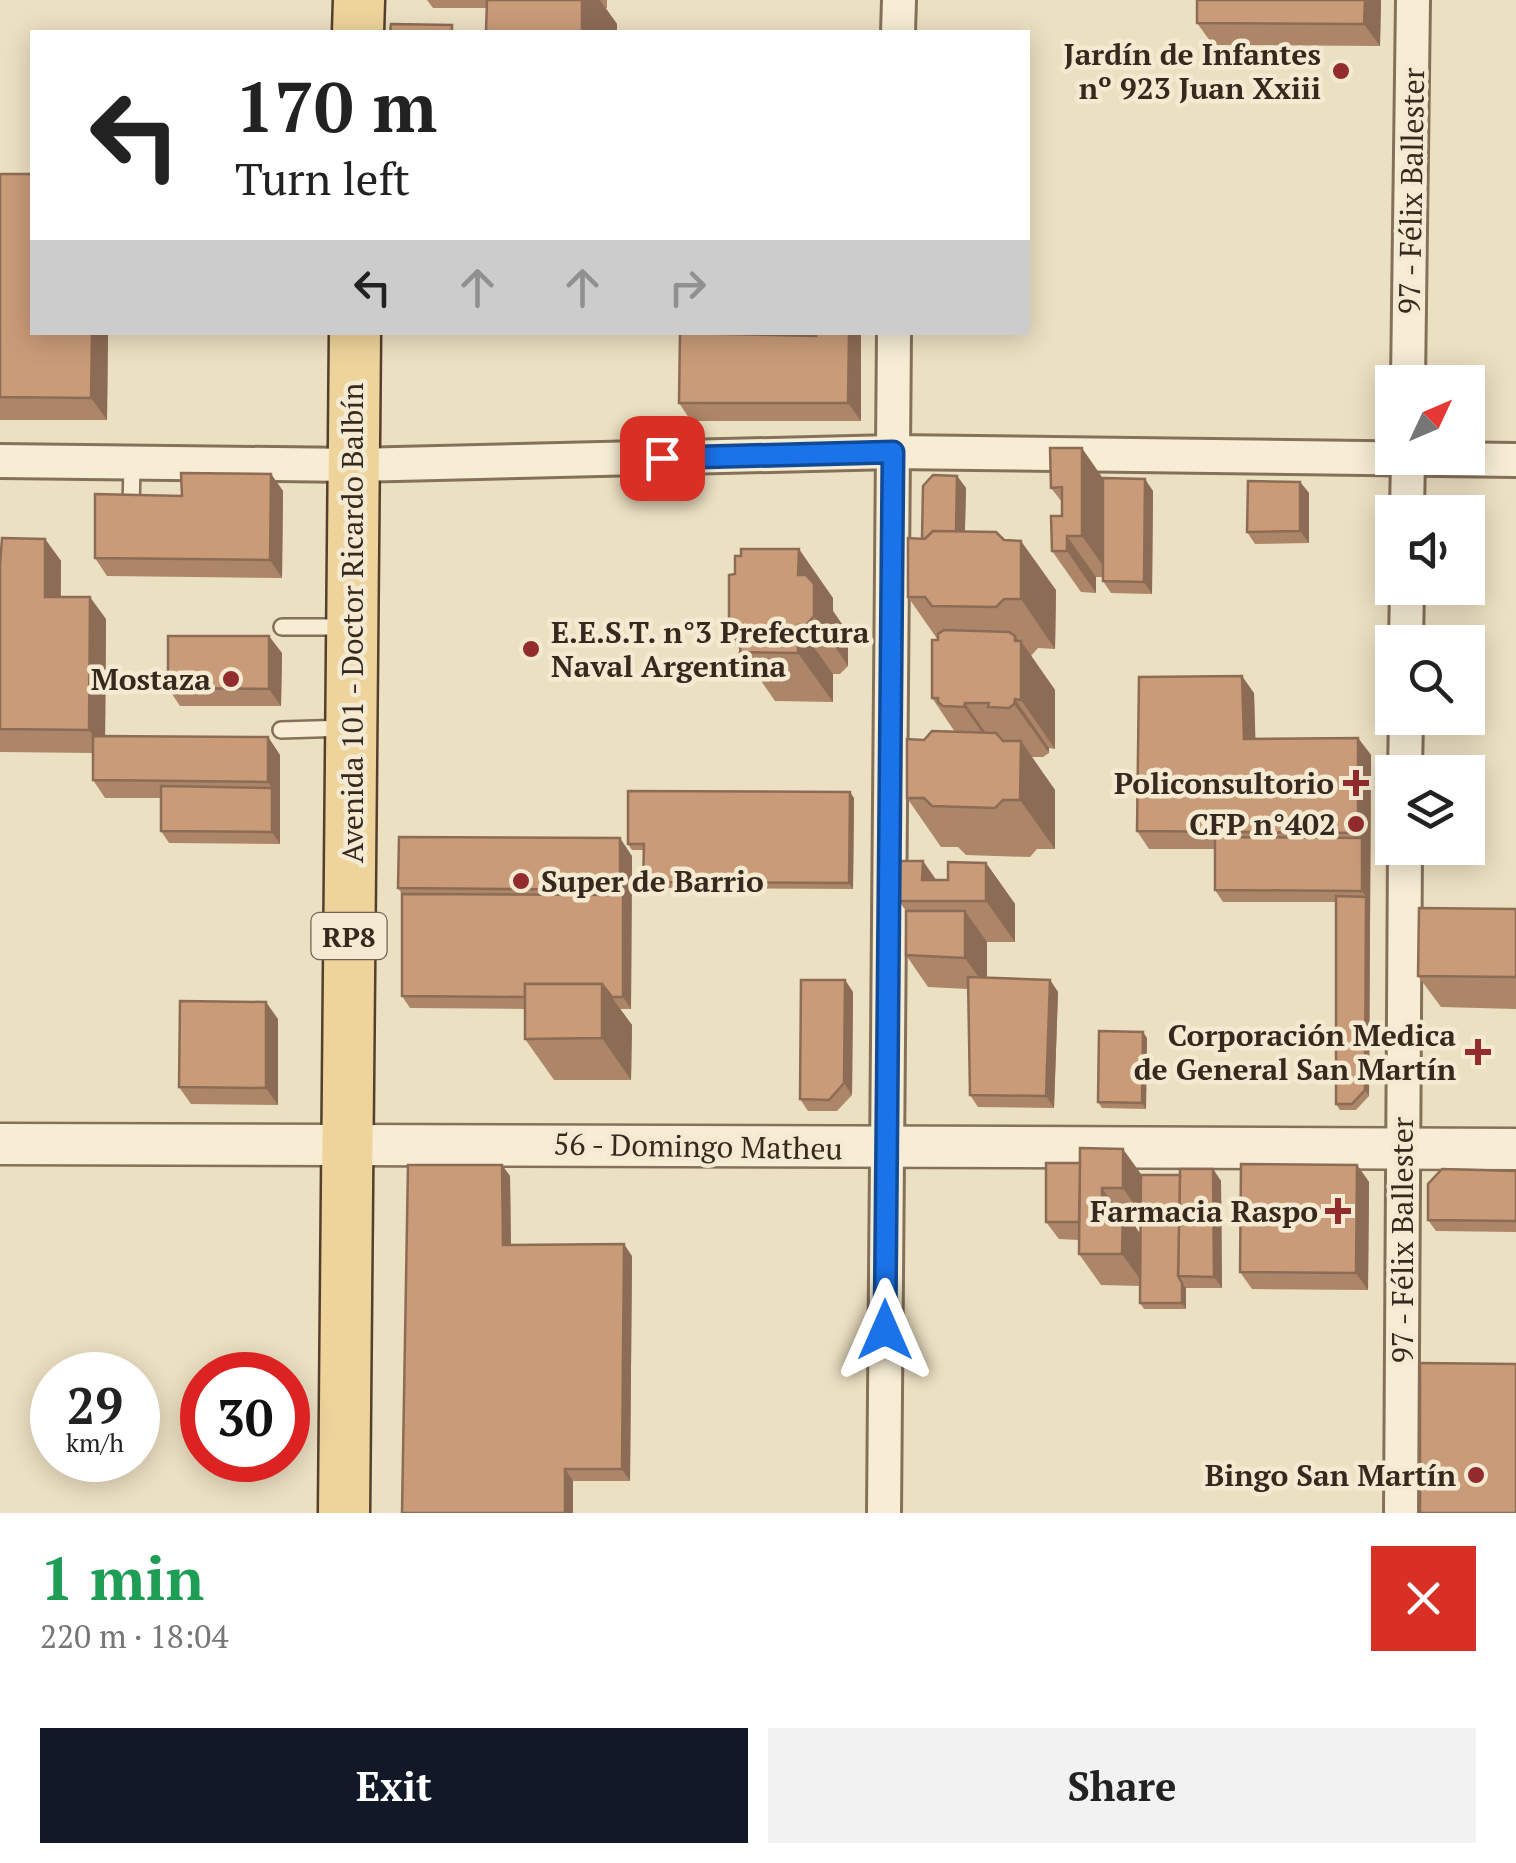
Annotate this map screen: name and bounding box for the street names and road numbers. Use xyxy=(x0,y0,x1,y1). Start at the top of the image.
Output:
street label: 97 - Félix Ballester xyxy=(1389,67,1433,315)
street label: Avenida 101 - Doctor Ricardo Balbín xyxy=(332,383,372,863)
road number: RP8 xyxy=(312,913,386,959)
street label: 97 - Félix Ballester xyxy=(1382,1116,1422,1363)
street label: 56 - Domingo Matheu xyxy=(553,1123,843,1169)

